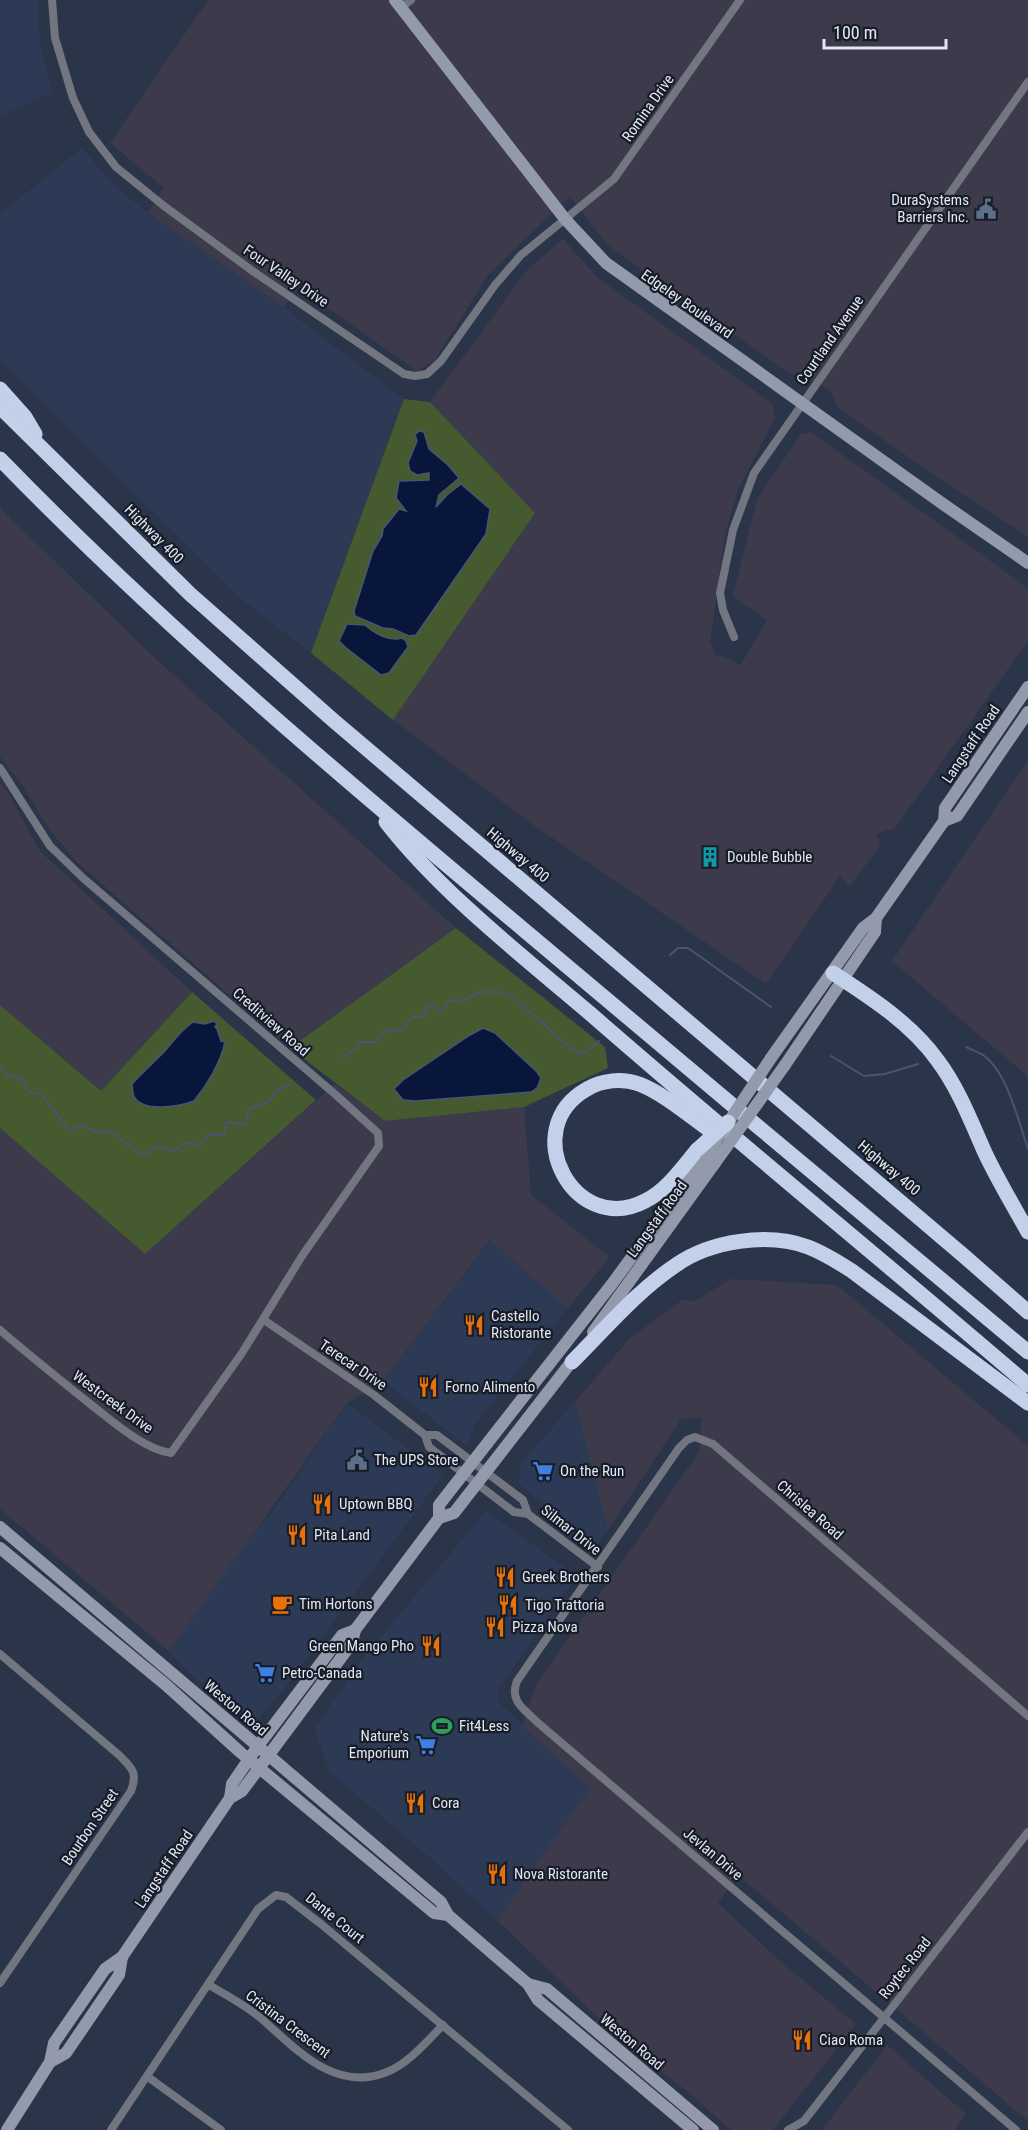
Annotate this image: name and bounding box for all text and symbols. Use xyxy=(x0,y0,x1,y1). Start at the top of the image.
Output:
scale bar xyxy=(824,12,946,50)
text: 100 m xyxy=(833,22,877,43)
street label: Romina Drive xyxy=(618,71,678,145)
place label: DuraSystems Barriers Inc. xyxy=(891,191,969,226)
public building icon: DuraSystems Barriers Inc. xyxy=(974,197,998,221)
street label: Four Valley Drive xyxy=(240,241,332,311)
street label: Edgeley Boulevard xyxy=(638,266,736,342)
street label: Courtland Avenue xyxy=(793,292,867,388)
street label: Highway 400 xyxy=(121,501,187,567)
street label: Langstaff Road xyxy=(938,701,1004,787)
street label: Highway 400 xyxy=(483,824,553,886)
building icon: Double Bubble xyxy=(698,845,722,869)
place label: Double Bubble xyxy=(727,848,812,866)
street label: Creditview Road xyxy=(229,984,313,1060)
street label: Highway 400 xyxy=(854,1137,924,1199)
street label: Langstaff Road xyxy=(623,1177,691,1261)
place label: Castello Ristorante xyxy=(491,1307,551,1342)
restaurant icon: Castello Ristorante xyxy=(462,1313,486,1337)
street label: Terecar Drive xyxy=(316,1336,390,1394)
street label: Westcreek Drive xyxy=(69,1367,157,1437)
restaurant icon: Forno Alimento xyxy=(416,1375,440,1399)
place label: Forno Alimento xyxy=(445,1378,535,1396)
public building icon: The UPS Store xyxy=(345,1448,369,1472)
place label: The UPS Store xyxy=(374,1451,459,1469)
supermarket icon: On the Run xyxy=(531,1459,555,1483)
place label: On the Run xyxy=(560,1462,624,1480)
street label: Chrislea Road xyxy=(773,1476,847,1544)
restaurant icon: Uptown BBQ xyxy=(310,1492,334,1516)
place label: Uptown BBQ xyxy=(339,1495,413,1513)
street label: Silmar Drive xyxy=(537,1501,605,1559)
restaurant icon: Pita Land xyxy=(285,1523,309,1547)
place label: Pita Land xyxy=(314,1526,370,1544)
restaurant icon: Greek Brothers xyxy=(493,1565,517,1589)
place label: Greek Brothers xyxy=(522,1568,610,1586)
cafe icon: Tim Hortons xyxy=(270,1592,294,1616)
restaurant icon: Tigo Trattoria xyxy=(496,1593,520,1617)
place label: Tim Hortons xyxy=(299,1595,373,1613)
place label: Tigo Trattoria xyxy=(525,1596,605,1614)
restaurant icon: Pizza Nova xyxy=(483,1615,507,1639)
place label: Pizza Nova xyxy=(512,1618,578,1636)
restaurant icon: Green Mango Pho xyxy=(419,1634,443,1658)
place label: Green Mango Pho xyxy=(309,1637,414,1655)
supermarket icon: Petro-Canada xyxy=(253,1661,277,1685)
place label: Petro-Canada xyxy=(282,1664,362,1682)
street label: Weston Road xyxy=(200,1676,272,1740)
sports icon: Fit4Less xyxy=(430,1714,454,1738)
place label: Fit4Less xyxy=(459,1717,510,1735)
place label: Nature's Emporium xyxy=(349,1727,409,1762)
supermarket icon: Nature's Emporium xyxy=(414,1733,438,1757)
street label: Bourbon Street xyxy=(58,1785,122,1869)
restaurant icon: Cora xyxy=(403,1791,427,1815)
place label: Cora xyxy=(432,1794,460,1812)
street label: Jevlan Drive xyxy=(680,1824,746,1884)
street label: Langstaff Road xyxy=(131,1826,197,1912)
restaurant icon: Nova Ristorante xyxy=(485,1862,509,1886)
place label: Nova Ristorante xyxy=(514,1865,608,1883)
street label: Dante Court xyxy=(302,1889,368,1947)
street label: Roytec Road xyxy=(875,1933,935,2003)
street label: Cristina Crescent xyxy=(242,1986,334,2062)
street label: Weston Road xyxy=(596,2010,668,2074)
restaurant icon: Ciao Roma xyxy=(790,2028,814,2052)
place label: Ciao Roma xyxy=(819,2031,883,2049)

